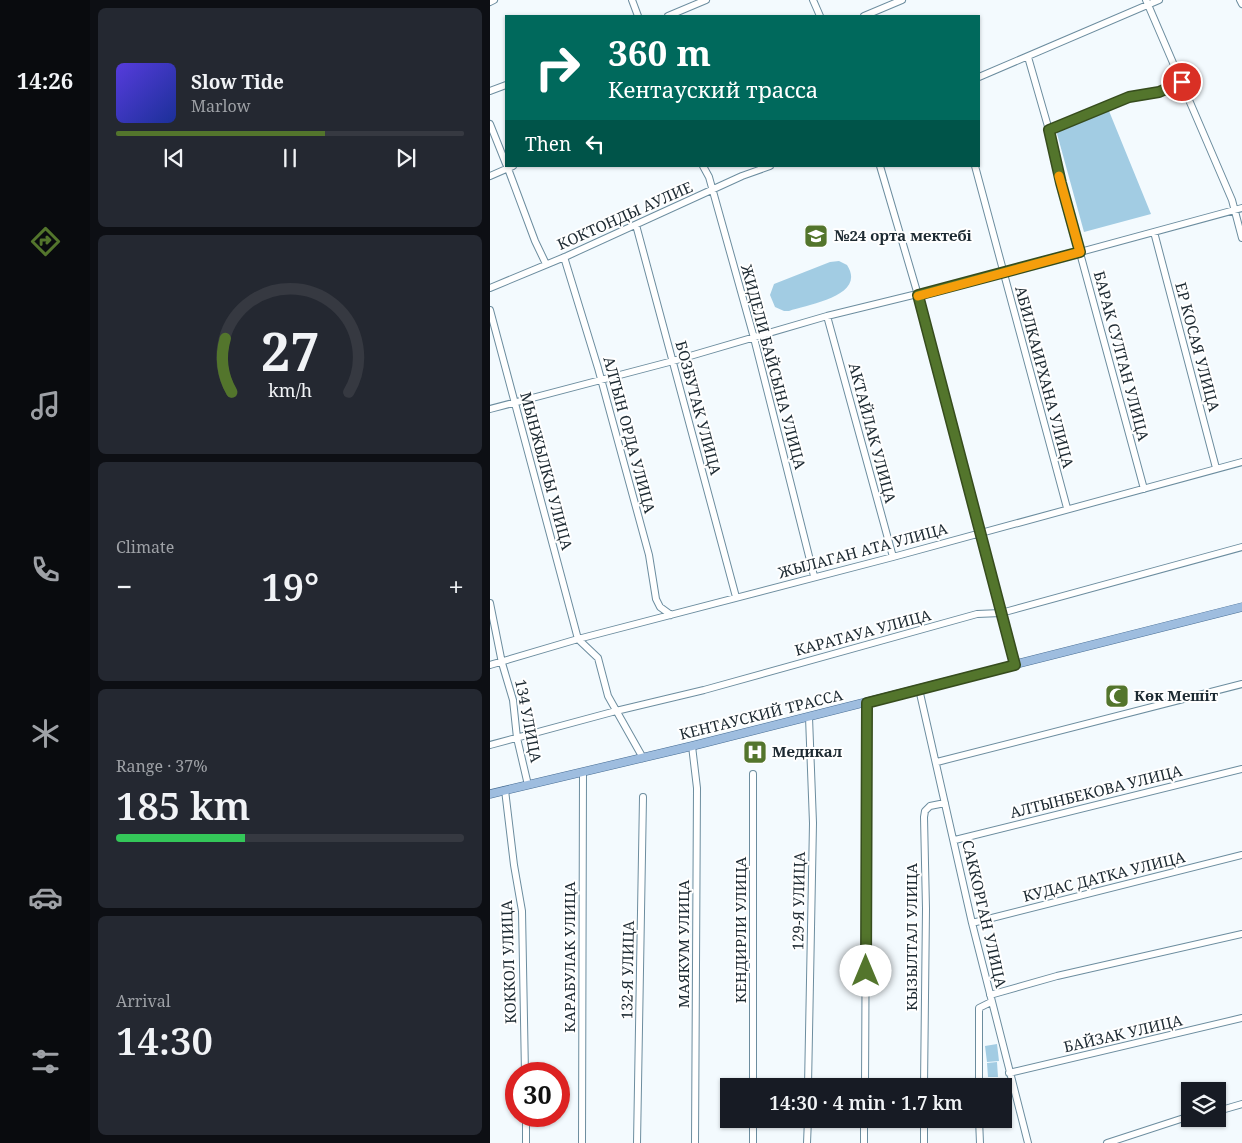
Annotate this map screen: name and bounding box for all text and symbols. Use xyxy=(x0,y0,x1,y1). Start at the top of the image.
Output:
text: 360 m xyxy=(608,29,711,76)
icon: right xyxy=(525,35,590,100)
pin xyxy=(1161,61,1203,103)
text: 14:26 xyxy=(17,65,73,95)
icon: arrive xyxy=(1168,68,1196,96)
text: Slow Tide xyxy=(191,69,284,95)
text: Кентауский трасса xyxy=(608,74,818,104)
text: Marlow xyxy=(191,95,251,117)
icon: left xyxy=(581,130,609,158)
text: Then xyxy=(525,131,571,157)
icon: previous xyxy=(160,144,188,172)
icon: pause xyxy=(276,144,304,172)
icon: next xyxy=(392,144,420,172)
street label: КОКТОНДЫ АУЛИЕ xyxy=(554,176,695,254)
school or university icon: №24 орта мектебі xyxy=(803,223,829,249)
icon: directions xyxy=(28,224,63,259)
place label: №24 орта мектебі xyxy=(834,225,973,245)
street label: ЖИДЕЛИ БАЙСЫНА УЛИЦА xyxy=(737,261,811,472)
street label: БАРАК СУЛТАН УЛИЦА xyxy=(1090,269,1154,443)
street label: ЕР КОСАЯ УЛИЦА xyxy=(1171,280,1225,414)
street label: АБИЛКАИРХАНА УЛИЦА xyxy=(1011,284,1079,470)
text: 27 xyxy=(261,315,319,386)
street label: БОЗБУТАК УЛИЦА xyxy=(671,338,727,478)
street label: АЛТЫН ОРДА УЛИЦА xyxy=(599,354,661,516)
street label: АКТАЙЛАК УЛИЦА xyxy=(845,360,901,505)
text: km/h xyxy=(268,378,312,402)
icon: music xyxy=(28,388,63,423)
street label: МЫНЖЫЛКЫ УЛИЦА xyxy=(516,390,578,552)
street label: ЖЫЛАГАН АТА УЛИЦА xyxy=(775,518,950,583)
text: Climate xyxy=(116,536,174,558)
icon: phone xyxy=(28,552,63,587)
text: 19° xyxy=(261,560,319,612)
text: − xyxy=(116,567,132,605)
text: + xyxy=(448,567,464,605)
street label: КАРАТАУА УЛИЦА xyxy=(792,604,933,660)
street label: 134 УЛИЦА xyxy=(511,678,547,764)
mosque icon: Көк Мешіт xyxy=(1104,683,1130,709)
street label: КЕНТАУСКИЙ ТРАССА xyxy=(677,684,845,744)
place label: Көк Мешіт xyxy=(1134,685,1219,705)
icon: climate xyxy=(28,716,63,751)
hospital icon: Медикал xyxy=(742,739,768,765)
place label: Медикал xyxy=(772,741,843,761)
text: Range · 37% xyxy=(116,755,208,777)
street label: АЛТЫНБЕКОВА УЛИЦА xyxy=(1008,760,1184,822)
text: 185 km xyxy=(116,779,250,831)
street label: САККОРГАН УЛИЦА xyxy=(958,838,1012,990)
street label: КУДАС ДАТКА УЛИЦА xyxy=(1021,846,1187,906)
street label: 129-Я УЛИЦА xyxy=(787,851,809,951)
street label: КЕНДИРЛИ УЛИЦА xyxy=(730,856,750,1003)
street label: КЫЗЫЛТАЛ УЛИЦА xyxy=(901,863,921,1011)
street label: МАЯКУМ УЛИЦА xyxy=(673,879,693,1008)
icon: car xyxy=(28,880,63,915)
street label: КАРАБУЛАК УЛИЦА xyxy=(559,881,579,1033)
street label: КОККОЛ УЛИЦА xyxy=(496,899,520,1024)
street label: 132-Я УЛИЦА xyxy=(616,920,638,1020)
position arrow xyxy=(839,944,891,996)
text: Arrival xyxy=(116,990,171,1012)
street label: БАЙЗАК УЛИЦА xyxy=(1061,1010,1185,1056)
text: 14:30 xyxy=(116,1014,213,1066)
icon: filters xyxy=(28,1044,63,1079)
speed limit sign: 30 xyxy=(505,1062,570,1127)
map controls xyxy=(1181,1082,1226,1127)
button: layers xyxy=(1181,1082,1226,1127)
text: 14:30 · 4 min · 1.7 km xyxy=(769,1090,963,1116)

